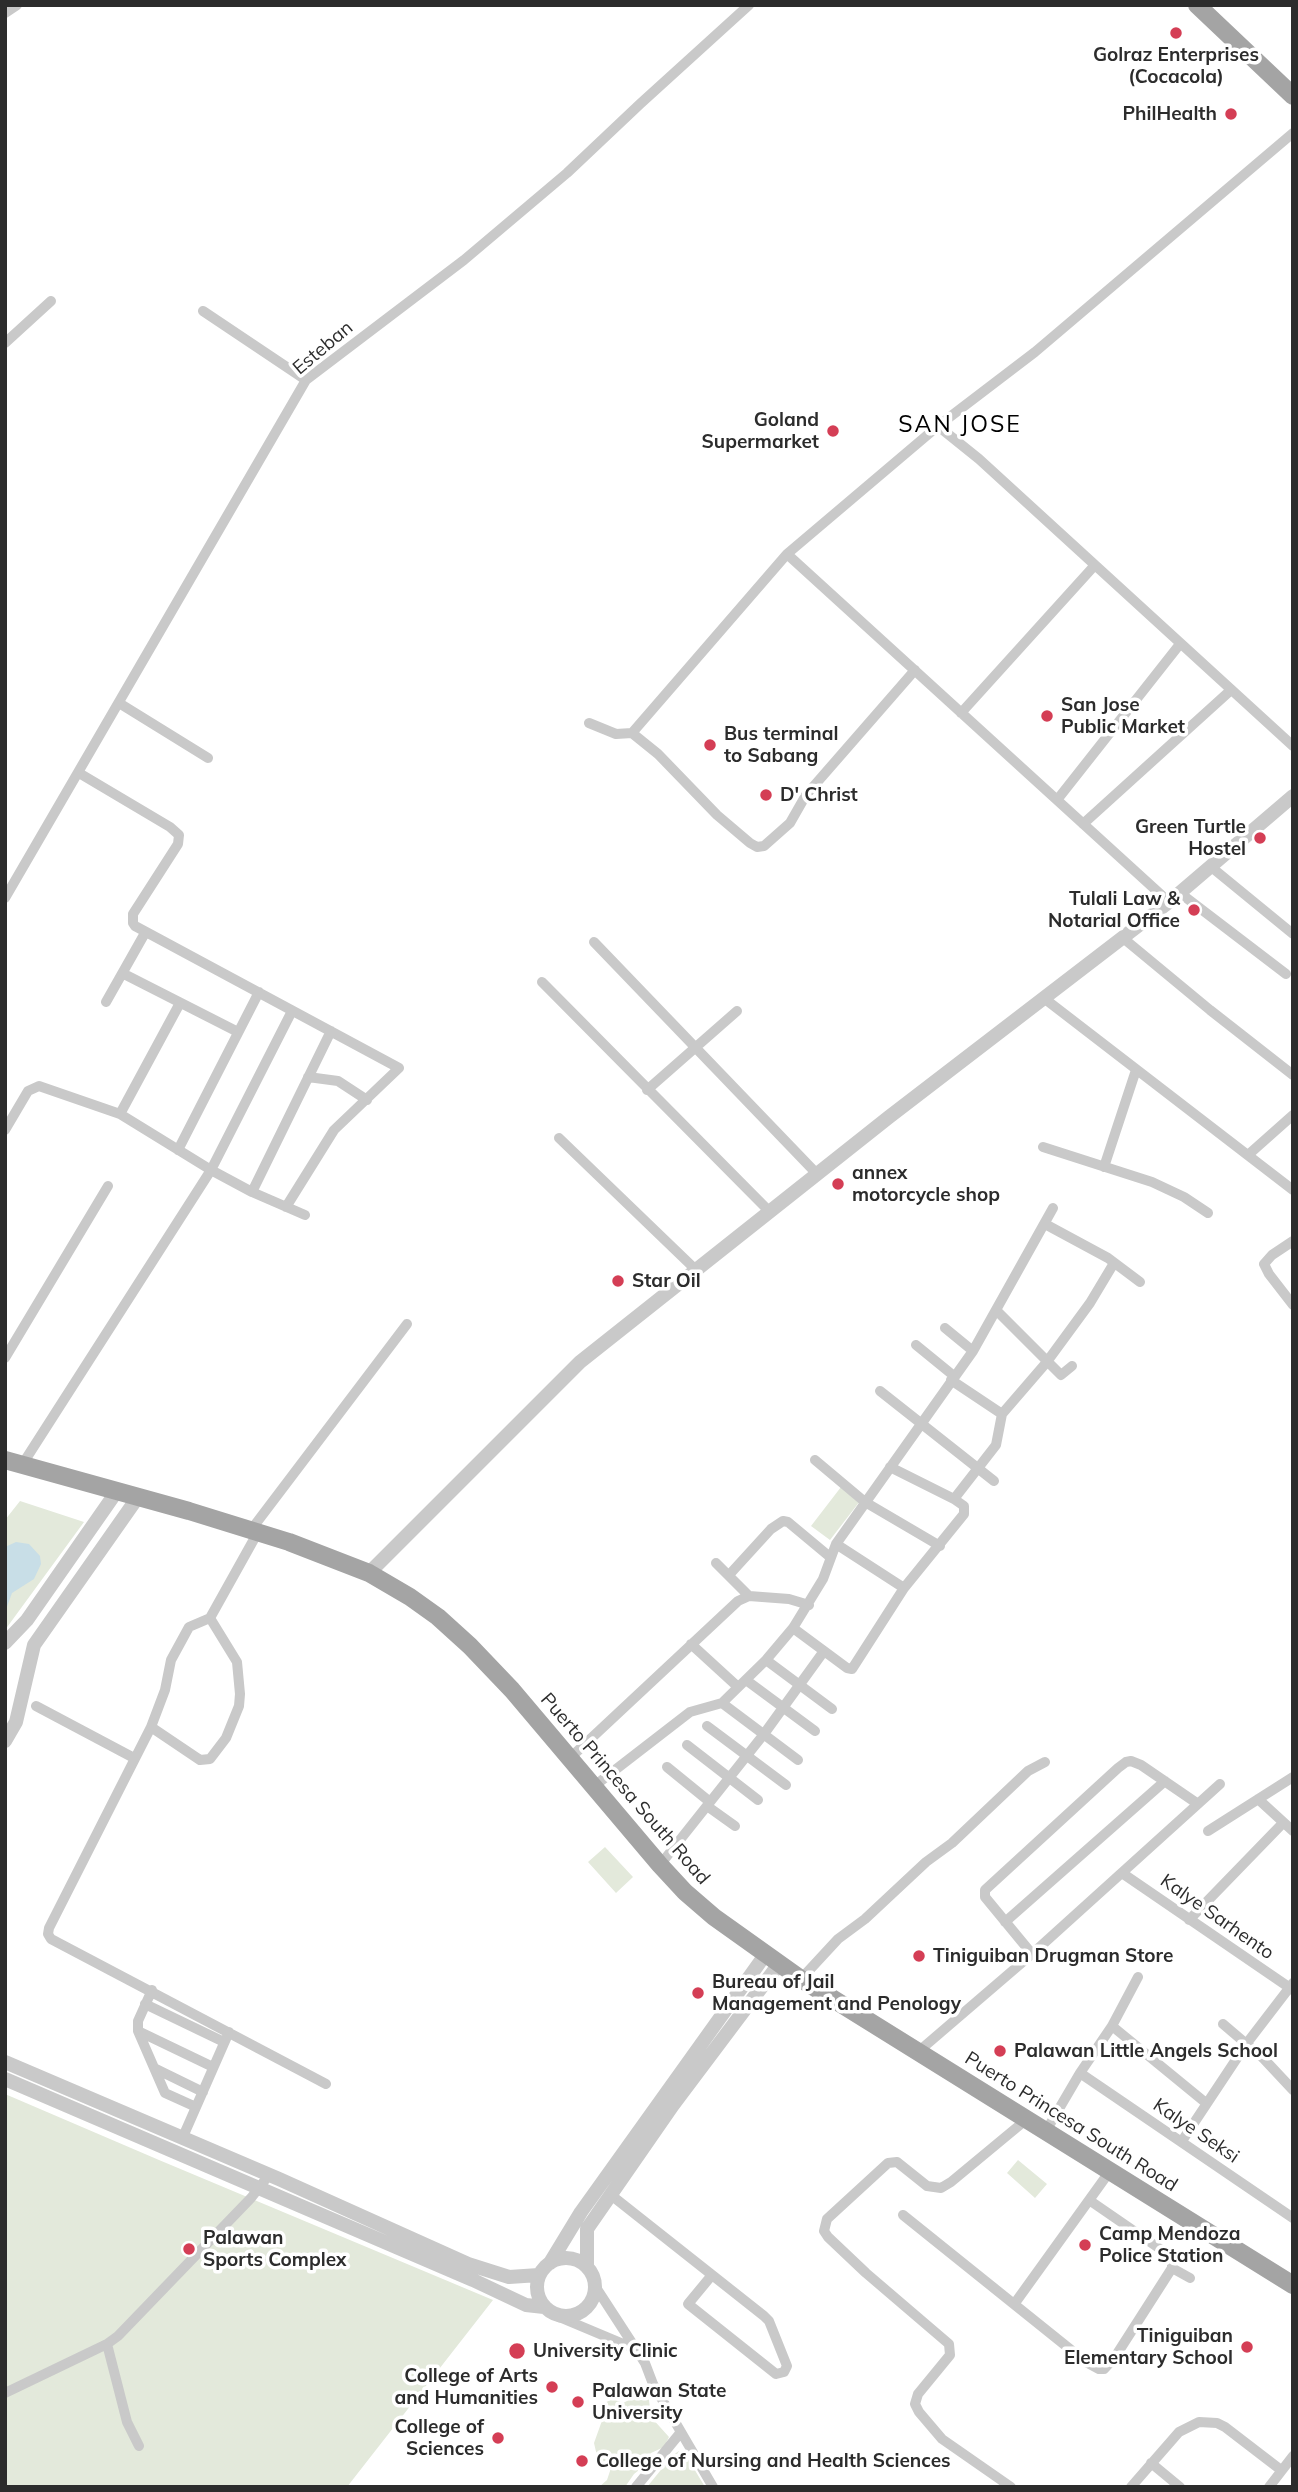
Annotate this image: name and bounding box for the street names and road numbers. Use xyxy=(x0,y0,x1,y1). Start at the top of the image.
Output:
street label: Esteban xyxy=(288,316,358,380)
street label: Puerto Princesa South Road xyxy=(536,1689,714,1889)
street label: Kalye Sarhento xyxy=(1156,1869,1278,1965)
street label: Puerto Princesa South Road xyxy=(961,2047,1181,2197)
street label: Kalye Seksi xyxy=(1149,2094,1243,2168)

